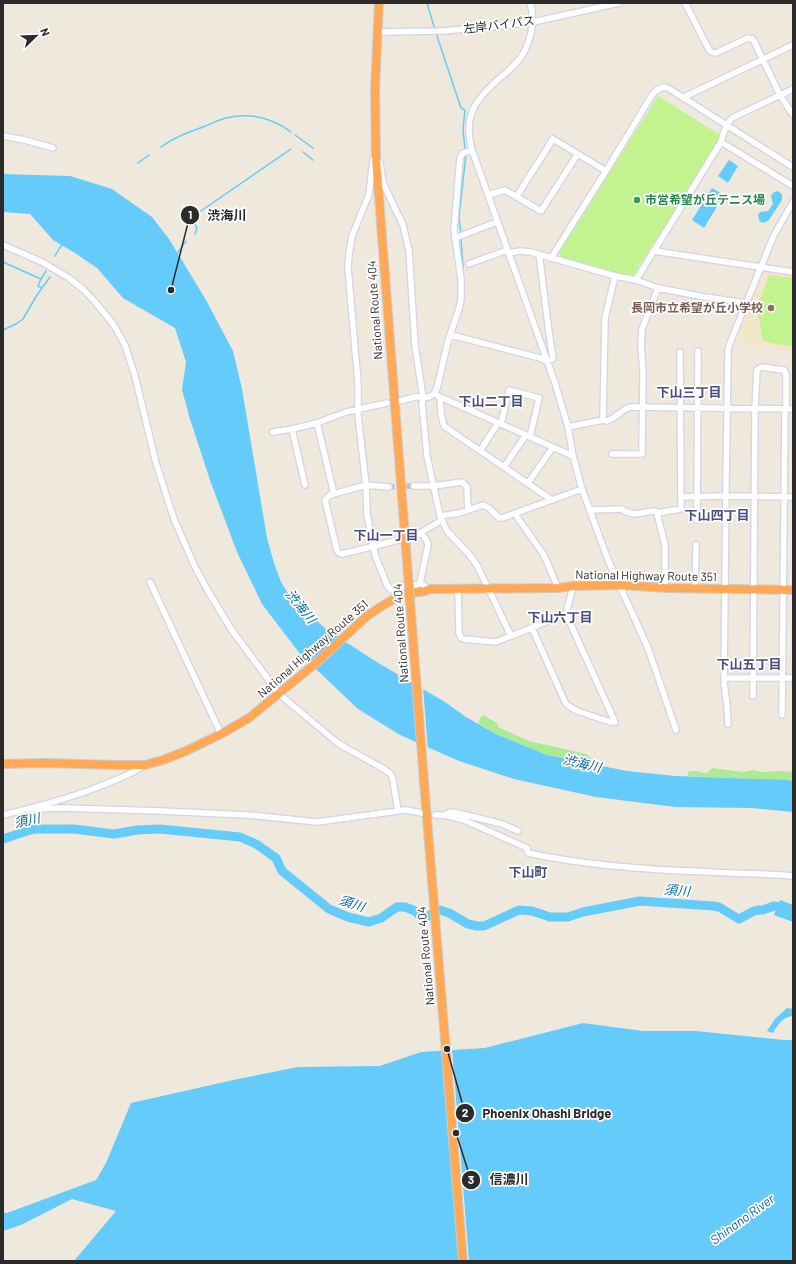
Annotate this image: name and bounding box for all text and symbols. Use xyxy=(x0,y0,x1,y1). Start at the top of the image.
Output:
street label: 左岸バイパス xyxy=(462,13,535,35)
north arrow xyxy=(16,16,56,56)
text: N xyxy=(38,26,53,38)
place label: 市営希望が丘テニス場 xyxy=(645,192,765,206)
marker: 市営希望が丘テニス場 xyxy=(632,195,642,205)
callout: 渋海川 xyxy=(180,203,255,228)
text: 1 xyxy=(188,207,192,221)
text: 渋海川 xyxy=(207,207,247,223)
street label: National Route 404 xyxy=(364,260,384,360)
place label: 長岡市立希望が丘小学校 xyxy=(631,300,763,314)
marker: 長岡市立希望が丘小学校 xyxy=(766,303,776,313)
district label: 下山三丁目 xyxy=(656,384,722,400)
district label: 下山二丁目 xyxy=(458,393,524,409)
district label: 下山四丁目 xyxy=(684,507,750,523)
district label: 下山一丁目 xyxy=(353,527,419,543)
street label: National Highway Route 351 xyxy=(575,567,717,583)
street label: National Route 404 xyxy=(390,583,410,683)
water label: 渋海川 xyxy=(283,586,321,628)
street label: National Highway Route 351 xyxy=(254,597,370,700)
district label: 下山六丁目 xyxy=(527,609,593,625)
district label: 下山五丁目 xyxy=(716,656,782,672)
water label: 渋海川 xyxy=(561,751,605,776)
water label: 須川 xyxy=(13,809,43,831)
district label: 下山町 xyxy=(508,864,548,880)
water label: 須川 xyxy=(663,881,693,899)
water label: 須川 xyxy=(337,891,369,915)
street label: National Route 404 xyxy=(414,906,436,1006)
callout: Phoenix Ohashi Bridge xyxy=(455,1101,619,1126)
text: 2 xyxy=(462,1105,469,1119)
text: Phoenix Ohashi Bridge xyxy=(483,1105,611,1121)
callout: 信濃川 xyxy=(461,1167,536,1192)
text: 信濃川 xyxy=(489,1171,529,1187)
text: 3 xyxy=(468,1172,474,1186)
water label: Shinano River xyxy=(707,1190,777,1248)

